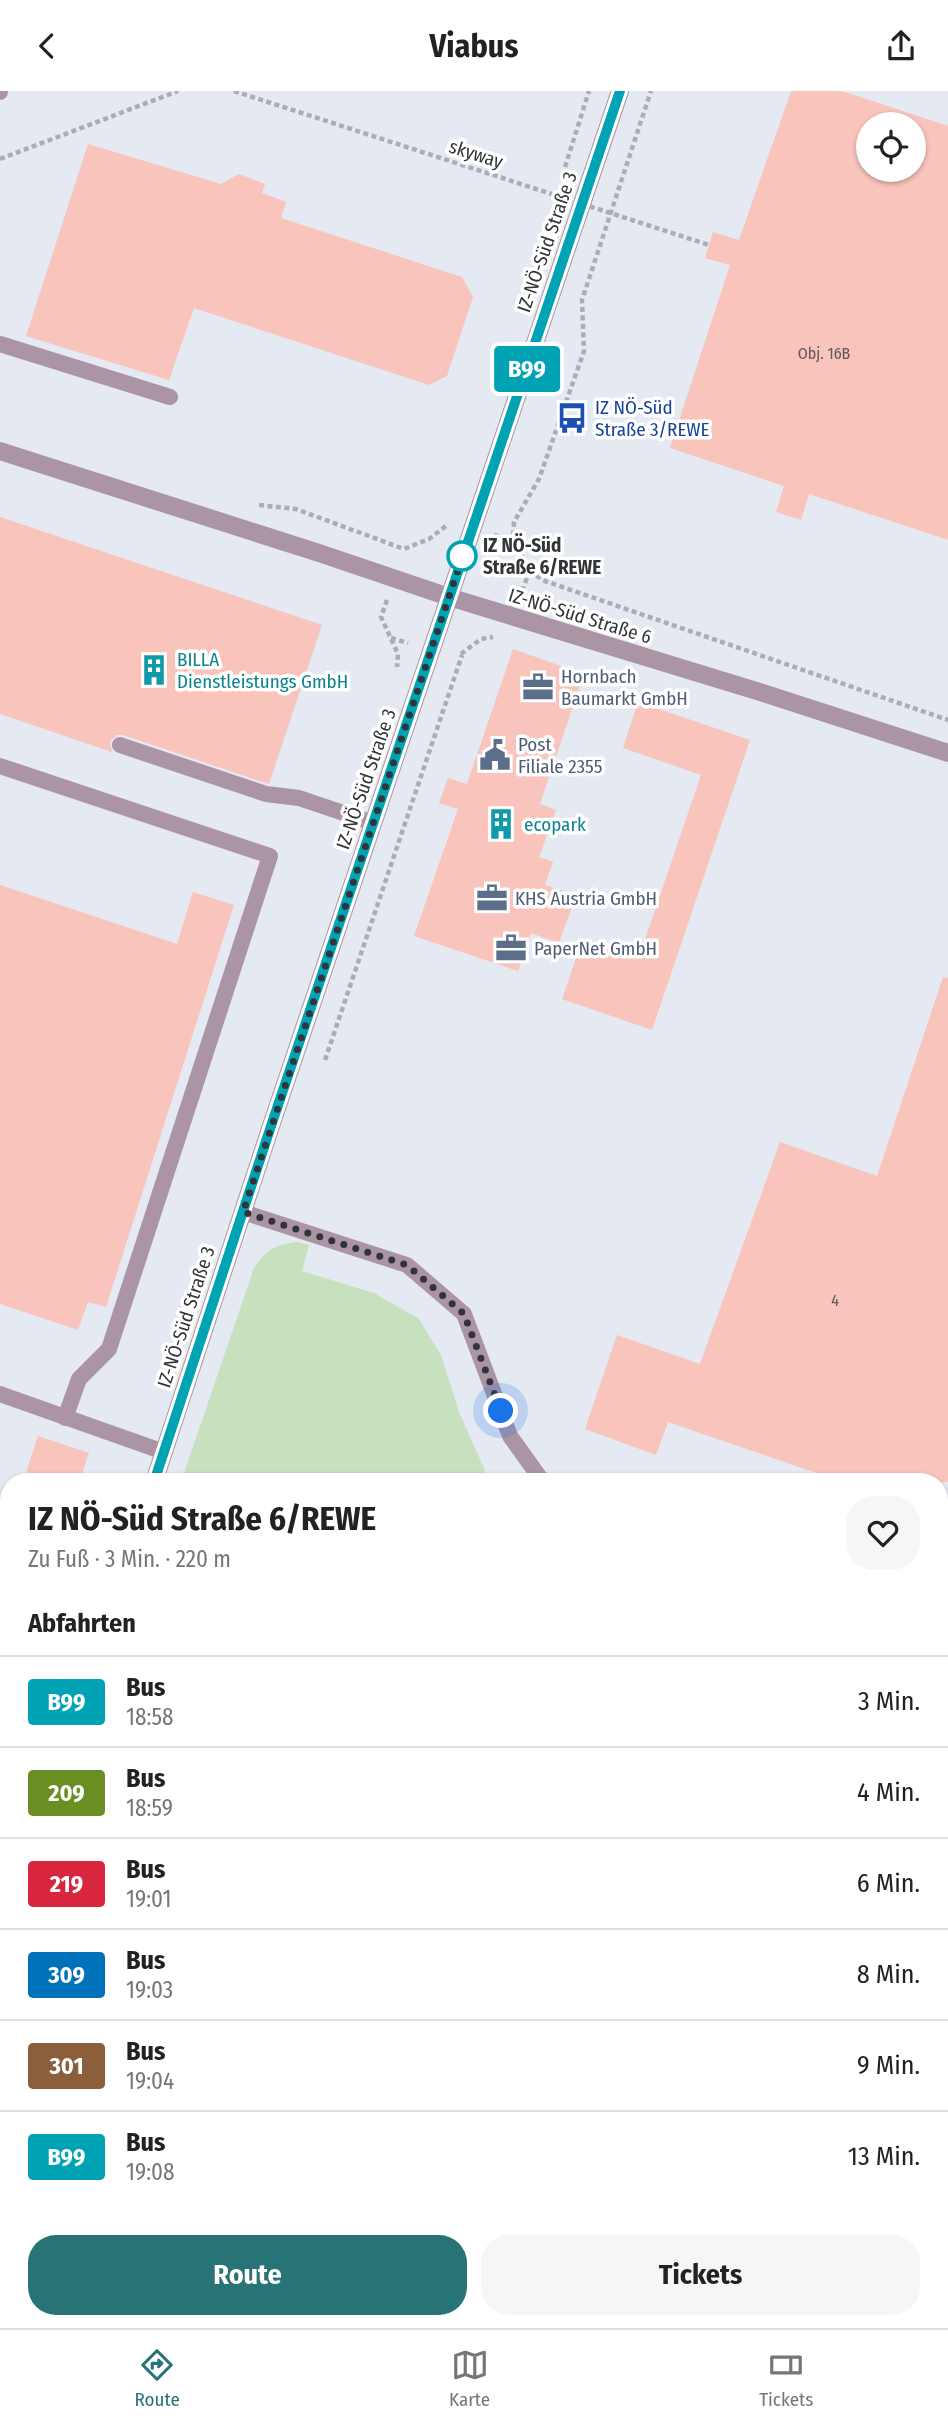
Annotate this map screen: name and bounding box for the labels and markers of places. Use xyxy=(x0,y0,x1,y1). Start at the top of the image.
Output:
place label: IZ NÖ-Süd Straße 3/REWE xyxy=(595,396,710,441)
bus stop icon: IZ NÖ-Süd Straße 3/REWE xyxy=(555,401,589,435)
place label: IZ NÖ-Süd Straße 6/REWE xyxy=(483,533,601,579)
marker: IZ NÖ-Süd Straße 6/REWE xyxy=(447,541,477,571)
place label: BILLA Dienstleistungs GmbH xyxy=(177,648,348,693)
building icon: BILLA Dienstleistungs GmbH xyxy=(137,653,171,687)
place label: Hornbach Baumarkt GmbH xyxy=(561,665,688,710)
office icon: Hornbach Baumarkt GmbH xyxy=(521,670,555,704)
place label: Post Filiale 2355 xyxy=(518,733,602,778)
public building icon: Post Filiale 2355 xyxy=(478,738,512,772)
building icon: ecopark xyxy=(484,807,518,841)
place label: ecopark xyxy=(524,813,586,836)
office icon: KHS Austria GmbH xyxy=(475,881,509,915)
place label: KHS Austria GmbH xyxy=(515,887,657,910)
office icon: PaperNet GmbH xyxy=(494,931,528,965)
place label: PaperNet GmbH xyxy=(534,937,657,960)

